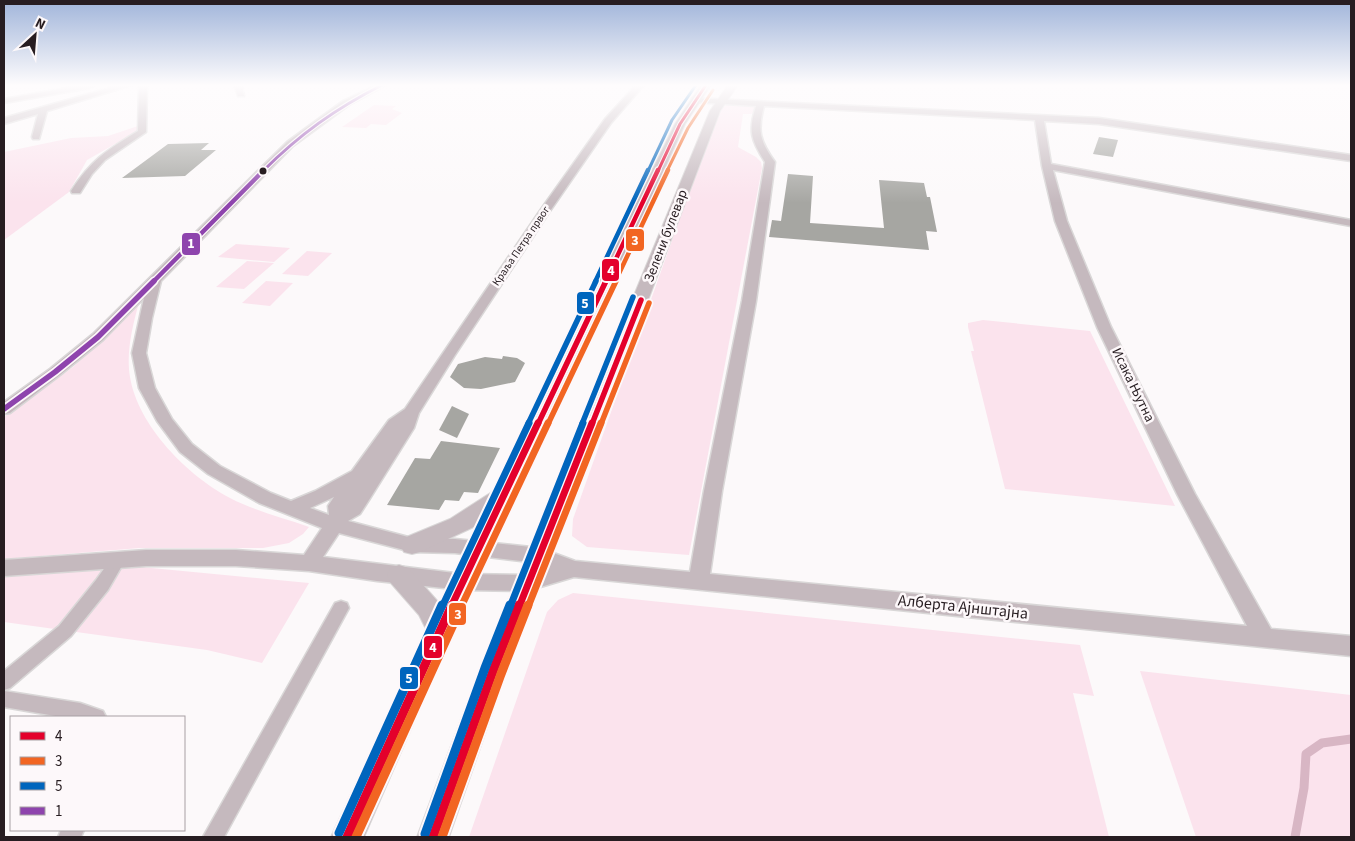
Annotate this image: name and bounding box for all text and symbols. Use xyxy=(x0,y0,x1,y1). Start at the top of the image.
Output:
north arrow xyxy=(10,10,60,60)
text: N xyxy=(32,13,49,35)
unlabelled marker xyxy=(258,166,268,176)
street label: Зелени булевар xyxy=(639,187,693,285)
street label: Краља Петра првог xyxy=(489,203,554,289)
line badge: 3 xyxy=(625,228,645,252)
text: 3 xyxy=(631,231,639,251)
line badge: 1 xyxy=(181,232,201,256)
text: 1 xyxy=(187,234,195,254)
line badge: 4 xyxy=(601,258,620,282)
text: 4 xyxy=(607,261,615,281)
line badge: 5 xyxy=(576,291,595,315)
text: 5 xyxy=(581,294,589,314)
street label: Исака Њутна xyxy=(1106,345,1160,425)
street label: Алберта Ајнштајна xyxy=(897,589,1029,625)
line badge: 3 xyxy=(448,602,467,626)
text: 3 xyxy=(454,605,462,625)
line badge: 4 xyxy=(423,635,443,659)
text: 4 xyxy=(429,638,437,658)
line badge: 5 xyxy=(399,666,419,690)
text: 5 xyxy=(405,669,413,689)
legend xyxy=(10,716,185,831)
text: 4 xyxy=(55,726,63,747)
text: 3 xyxy=(55,751,62,772)
text: 5 xyxy=(55,776,62,797)
text: 1 xyxy=(55,801,62,822)

